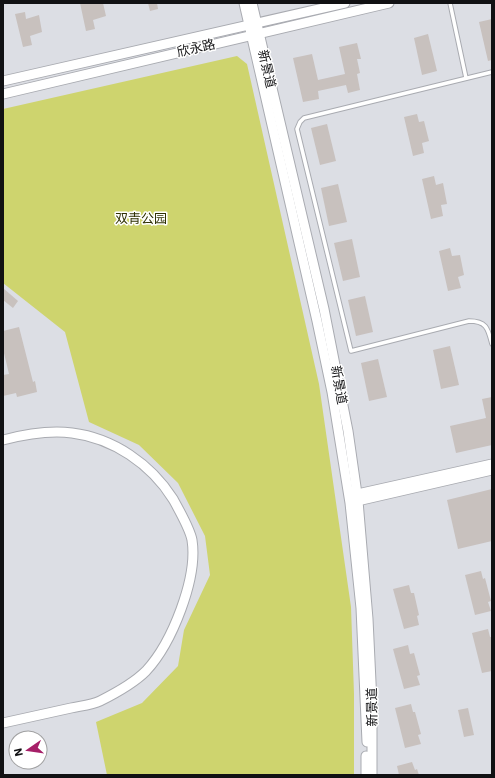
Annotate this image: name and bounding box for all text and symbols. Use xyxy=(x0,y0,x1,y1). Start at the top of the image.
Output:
street label: 欣永路 xyxy=(175,35,217,61)
street label: 新景道 xyxy=(254,48,280,90)
park label: 双青公园 xyxy=(115,210,167,227)
street label: 新景道 xyxy=(327,364,351,406)
street label: 新景道 xyxy=(363,687,381,727)
north arrow xyxy=(8,730,48,770)
text: N xyxy=(11,747,26,758)

